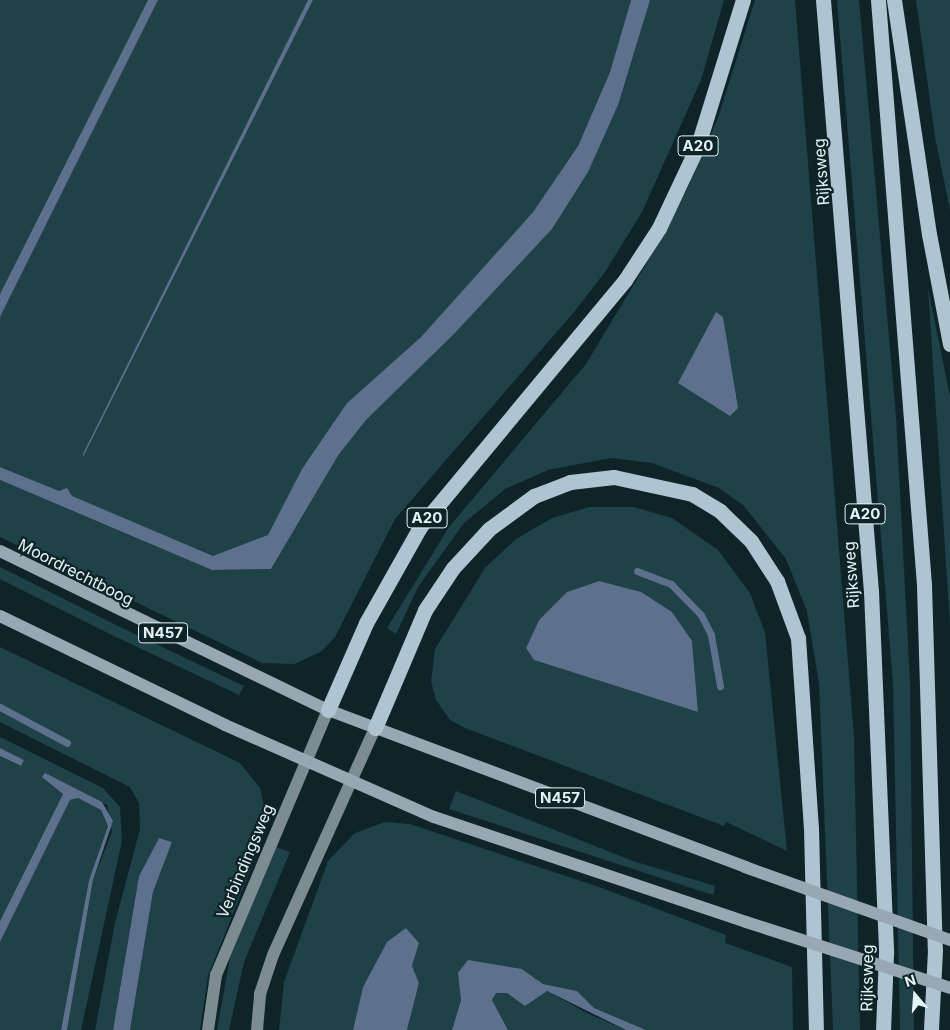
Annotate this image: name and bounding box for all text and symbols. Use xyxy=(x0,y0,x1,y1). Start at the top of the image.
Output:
road number: A20 xyxy=(677,134,719,158)
street label: Rijksweg xyxy=(809,138,833,206)
road number: A20 xyxy=(844,502,886,526)
road number: A20 xyxy=(406,506,448,530)
street label: Moordrechtboog xyxy=(15,535,137,609)
street label: Rijksweg xyxy=(839,541,863,609)
road number: N457 xyxy=(138,620,188,646)
road number: N457 xyxy=(535,786,585,810)
street label: Verbindingsweg xyxy=(212,801,278,921)
street label: Rijksweg xyxy=(857,944,877,1012)
north arrow xyxy=(890,970,940,1020)
text: N xyxy=(903,971,918,990)

